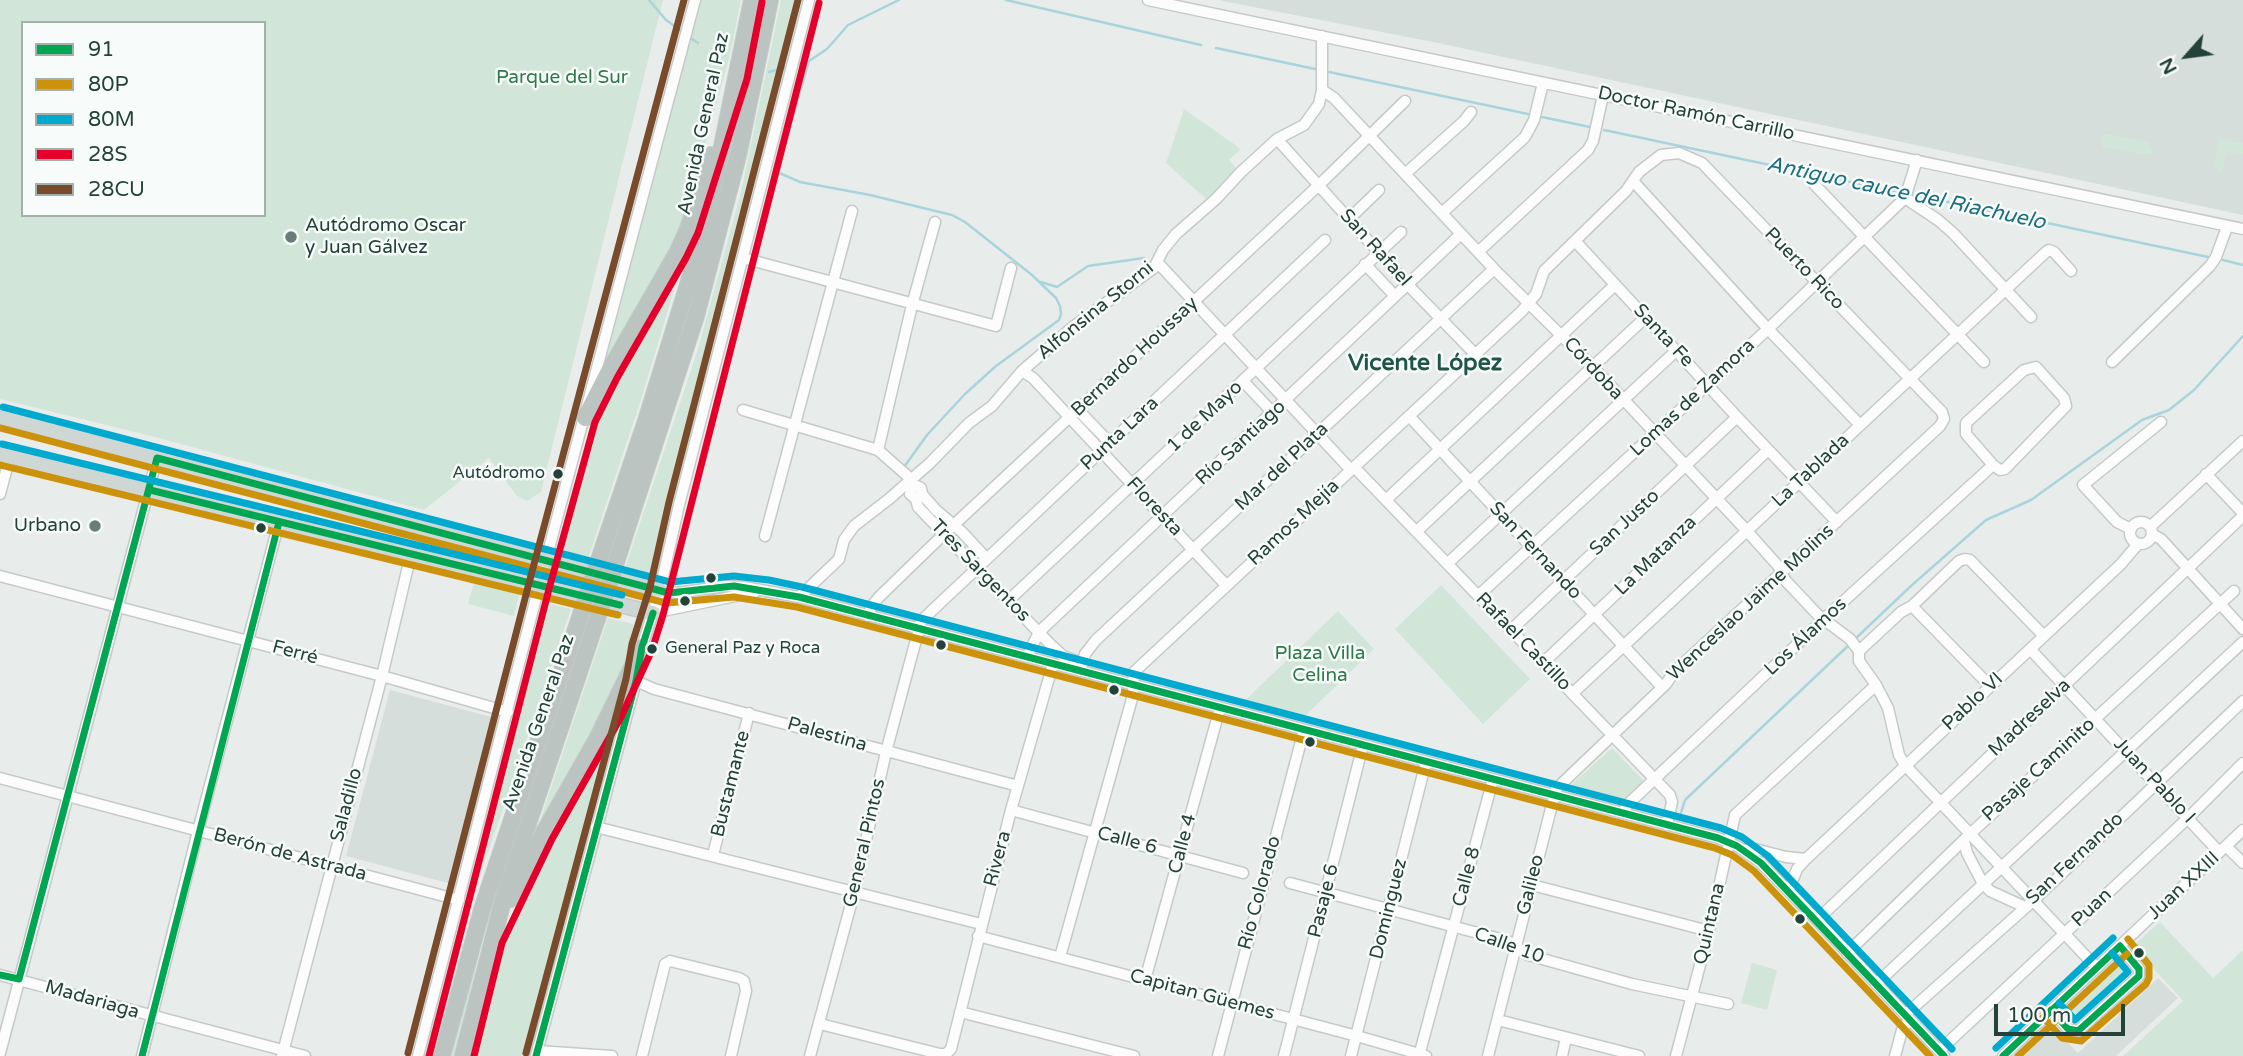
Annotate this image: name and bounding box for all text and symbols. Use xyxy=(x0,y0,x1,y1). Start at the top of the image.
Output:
legend xyxy=(21,21,266,217)
north arrow xyxy=(2152,21,2222,91)
street label: Avenida General Paz xyxy=(674,31,734,217)
text: 91 xyxy=(88,37,114,62)
text: N xyxy=(2155,54,2182,78)
park label: Parque del Sur xyxy=(496,67,628,89)
text: 80P xyxy=(88,72,129,97)
street label: Doctor Ramón Carrillo xyxy=(1596,82,1796,146)
text: 80M xyxy=(88,107,135,132)
text: 28S xyxy=(88,142,127,167)
water label: Antiguo cauce del Riachuelo xyxy=(1764,152,2048,236)
text: 28CU xyxy=(88,177,145,202)
street label: San Rafael xyxy=(1334,205,1416,291)
place label: Autódromo Oscar y Juan Gálvez xyxy=(305,215,466,259)
street label: Puerto Rico xyxy=(1759,223,1849,315)
marker: Autódromo Oscar y Juan Gálvez xyxy=(283,229,299,245)
street label: Alfonsina Storni xyxy=(1033,257,1159,365)
street label: Bernardo Houssay xyxy=(1067,292,1203,422)
street label: Santa Fe xyxy=(1628,300,1698,372)
street label: Córdoba xyxy=(1558,333,1628,405)
street label: Lomas de Zamora xyxy=(1626,334,1760,462)
district label: Vicente López xyxy=(1348,350,1502,378)
street label: 1 de Mayo xyxy=(1162,376,1248,458)
street label: Punta Lara xyxy=(1076,392,1164,476)
street label: Río Santiago xyxy=(1191,396,1291,490)
street label: Mar del Plata xyxy=(1231,418,1333,516)
street label: La Tablada xyxy=(1768,429,1854,513)
place label: Autódromo xyxy=(452,464,545,484)
marker: Autódromo xyxy=(551,467,565,481)
street label: Floresta xyxy=(1121,473,1187,541)
street label: Ramos Mejía xyxy=(1244,475,1344,571)
street label: San Justo xyxy=(1585,485,1665,561)
street label: San Fernando xyxy=(1484,497,1586,605)
street label: La Matanza xyxy=(1610,511,1702,601)
place label: Urbano xyxy=(14,515,81,537)
street label: Tres Sargentos xyxy=(925,515,1035,627)
marker: Urbano xyxy=(87,518,103,534)
street label: Wenceslao Jaime Molins xyxy=(1663,520,1839,686)
unlabelled marker xyxy=(254,521,268,535)
unlabelled marker xyxy=(704,571,718,585)
street label: Rafael Castillo xyxy=(1470,588,1576,696)
street label: Los Álamos xyxy=(1760,593,1852,681)
unlabelled marker xyxy=(678,594,692,608)
street label: Avenida General Paz xyxy=(498,632,580,814)
street label: Ferré xyxy=(270,636,320,670)
unlabelled marker xyxy=(934,638,948,652)
place label: General Paz y Roca xyxy=(665,639,820,659)
marker: General Paz y Roca xyxy=(645,642,659,656)
park label: Plaza Villa Celina xyxy=(1274,643,1366,687)
street label: Pablo VI xyxy=(1938,668,2008,736)
street label: Madreselva xyxy=(1984,674,2076,762)
unlabelled marker xyxy=(1107,683,1121,697)
street label: Palestina xyxy=(785,713,869,757)
street label: Pasaje Caminito xyxy=(1978,713,2100,827)
street label: Bustamante xyxy=(707,728,755,840)
street label: Juan Pablo I xyxy=(2108,733,2200,829)
unlabelled marker xyxy=(1303,735,1317,749)
street label: Saladillo xyxy=(326,766,368,844)
street label: General Pintos xyxy=(839,776,891,910)
street label: San Fernando xyxy=(2021,808,2129,910)
street label: Calle 4 xyxy=(1164,812,1202,876)
street label: Calle 6 xyxy=(1095,822,1159,860)
street label: Berón de Astrada xyxy=(211,824,369,886)
street label: Rivera xyxy=(980,829,1016,889)
street label: Río Colorado xyxy=(1234,834,1286,952)
street label: Calle 8 xyxy=(1448,845,1486,909)
street label: Juan XXIII xyxy=(2143,847,2225,925)
street label: Galileo xyxy=(1512,852,1550,918)
street label: Dominguez xyxy=(1365,856,1413,962)
street label: Pasaje 6 xyxy=(1304,862,1344,940)
street label: Quintana xyxy=(1690,881,1730,967)
street label: Puan xyxy=(2067,884,2117,932)
unlabelled marker xyxy=(1793,912,1807,926)
street label: Calle 10 xyxy=(1471,923,1547,969)
unlabelled marker xyxy=(2132,946,2146,960)
street label: Capitan Güemes xyxy=(1127,965,1277,1025)
street label: Madariaga xyxy=(42,976,142,1024)
scale bar xyxy=(1998,990,2129,1034)
text: 100 m xyxy=(2007,1003,2071,1028)

